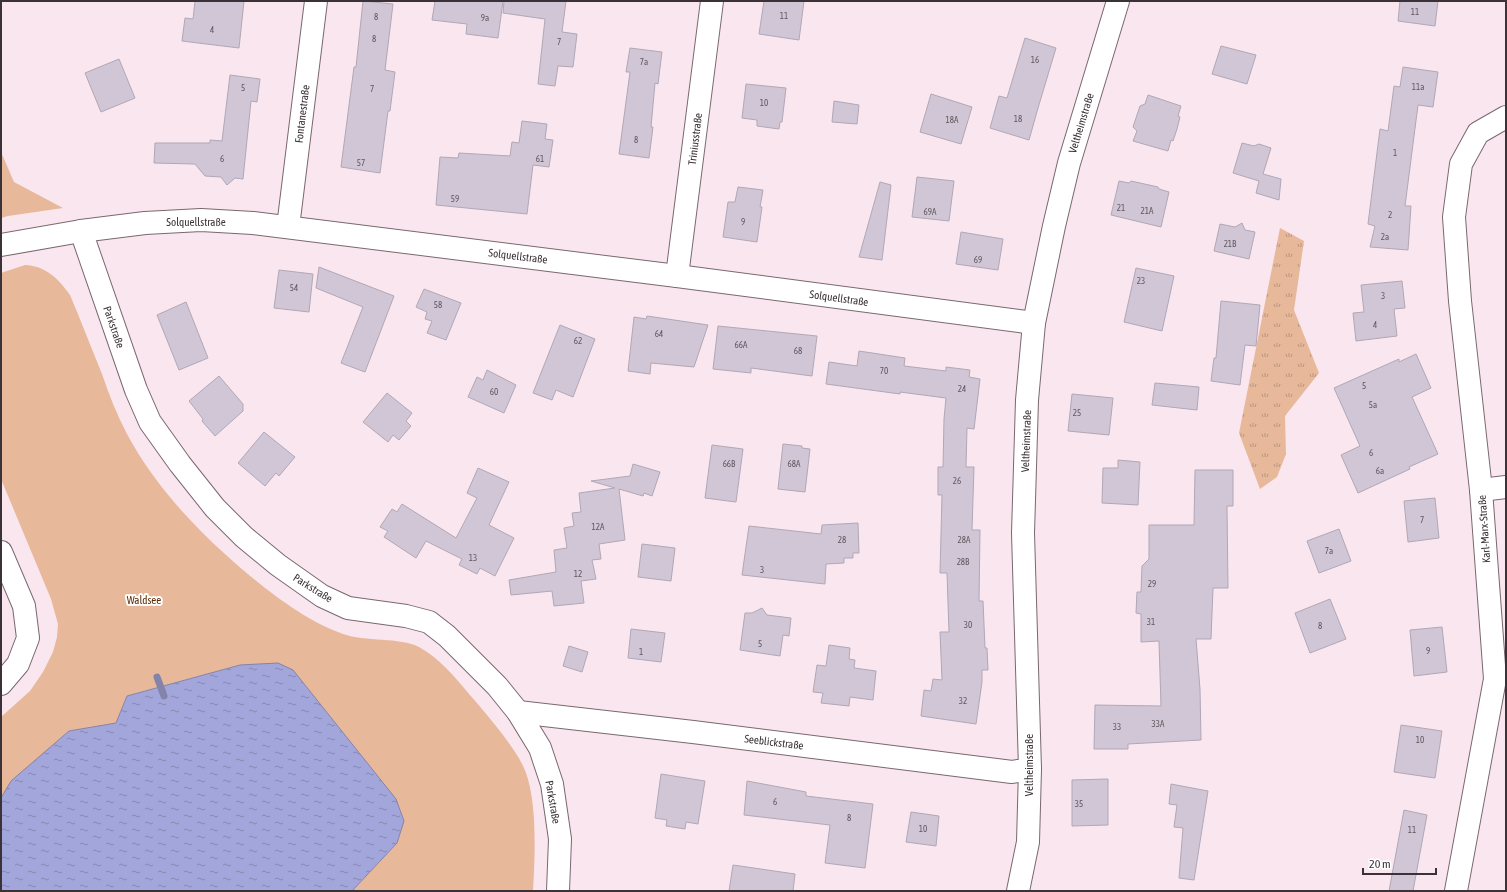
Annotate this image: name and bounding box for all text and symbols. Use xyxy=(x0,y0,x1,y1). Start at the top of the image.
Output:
house number: 11 xyxy=(1411,7,1419,17)
house number: 11 xyxy=(780,11,788,21)
house number: 8 xyxy=(374,12,378,22)
house number: 9a xyxy=(481,13,489,23)
house number: 4 xyxy=(210,25,214,35)
house number: 8 xyxy=(372,34,376,44)
house number: 7 xyxy=(557,37,561,47)
house number: 16 xyxy=(1031,55,1039,65)
house number: 7a xyxy=(640,57,648,67)
house number: 11a xyxy=(1412,82,1424,92)
house number: 5 xyxy=(241,83,245,93)
street label: Fontanestraße xyxy=(292,84,312,144)
house number: 7 xyxy=(370,84,374,94)
street label: Veltheimstraße xyxy=(1066,91,1096,155)
house number: 10 xyxy=(760,98,768,108)
street label: Triniusstraße xyxy=(686,112,704,166)
house number: 18 xyxy=(1014,114,1022,124)
house number: 18A xyxy=(946,115,959,125)
house number: 8 xyxy=(634,135,638,145)
house number: 1 xyxy=(1393,148,1397,158)
house number: 6 xyxy=(220,154,224,164)
house number: 61 xyxy=(536,154,544,164)
house number: 57 xyxy=(357,158,365,168)
house number: 59 xyxy=(451,194,459,204)
house number: 21 xyxy=(1117,203,1125,213)
house number: 21A xyxy=(1141,206,1154,216)
house number: 69A xyxy=(924,207,937,217)
house number: 2 xyxy=(1388,210,1392,220)
street label: Solquellstraße xyxy=(166,216,226,228)
house number: 9 xyxy=(741,217,745,227)
house number: 2a xyxy=(1381,232,1389,242)
house number: 21B xyxy=(1224,239,1237,249)
street label: Solquellstraße xyxy=(488,246,548,266)
house number: 69 xyxy=(974,255,982,265)
house number: 23 xyxy=(1137,276,1145,286)
house number: 54 xyxy=(290,283,298,293)
street label: Solquellstraße xyxy=(809,288,869,308)
house number: 3 xyxy=(1381,291,1385,301)
house number: 58 xyxy=(434,300,442,310)
street label: Parkstraße xyxy=(101,304,127,350)
house number: 4 xyxy=(1373,320,1377,330)
house number: 64 xyxy=(655,329,663,339)
house number: 62 xyxy=(574,336,582,346)
house number: 66A xyxy=(735,340,748,350)
house number: 68 xyxy=(794,346,802,356)
house number: 70 xyxy=(880,366,888,376)
house number: 5 xyxy=(1362,381,1366,391)
house number: 24 xyxy=(958,384,966,394)
house number: 60 xyxy=(490,387,498,397)
house number: 5a xyxy=(1369,400,1377,410)
house number: 25 xyxy=(1073,408,1081,418)
street label: Veltheimstraße xyxy=(1019,410,1033,472)
house number: 6 xyxy=(1369,448,1373,458)
house number: 66B xyxy=(723,459,736,469)
house number: 68A xyxy=(788,459,801,469)
house number: 6a xyxy=(1376,466,1384,476)
house number: 26 xyxy=(953,476,961,486)
street label: Karl-Marx-Straße xyxy=(1476,495,1492,563)
house number: 7 xyxy=(1420,515,1424,525)
house number: 12A xyxy=(592,522,605,532)
house number: 28 xyxy=(838,535,846,545)
house number: 28A xyxy=(958,535,971,545)
house number: 7a xyxy=(1325,546,1333,556)
house number: 13 xyxy=(469,553,477,563)
house number: 28B xyxy=(957,557,970,567)
house number: 3 xyxy=(760,565,764,575)
house number: 12 xyxy=(574,569,582,579)
street label: Parkstraße xyxy=(291,571,335,605)
house number: 29 xyxy=(1148,579,1156,589)
park label: Waldsee xyxy=(127,594,161,606)
house number: 31 xyxy=(1147,617,1155,627)
house number: 30 xyxy=(964,620,972,630)
house number: 8 xyxy=(1318,621,1322,631)
house number: 5 xyxy=(758,639,762,649)
house number: 9 xyxy=(1426,646,1430,656)
house number: 1 xyxy=(639,647,643,657)
house number: 32 xyxy=(959,696,967,706)
house number: 33A xyxy=(1152,719,1165,729)
house number: 33 xyxy=(1113,722,1121,732)
street label: Seeblickstraße xyxy=(744,732,804,752)
street label: Veltheimstraße xyxy=(1023,734,1035,796)
house number: 10 xyxy=(1416,735,1424,745)
street label: Parkstraße xyxy=(543,779,563,825)
house number: 6 xyxy=(773,797,777,807)
house number: 35 xyxy=(1075,799,1083,809)
house number: 8 xyxy=(847,813,851,823)
house number: 10 xyxy=(919,824,927,834)
house number: 11 xyxy=(1408,825,1416,835)
scale bar xyxy=(1363,850,1436,876)
text: 20 m xyxy=(1369,857,1391,871)

